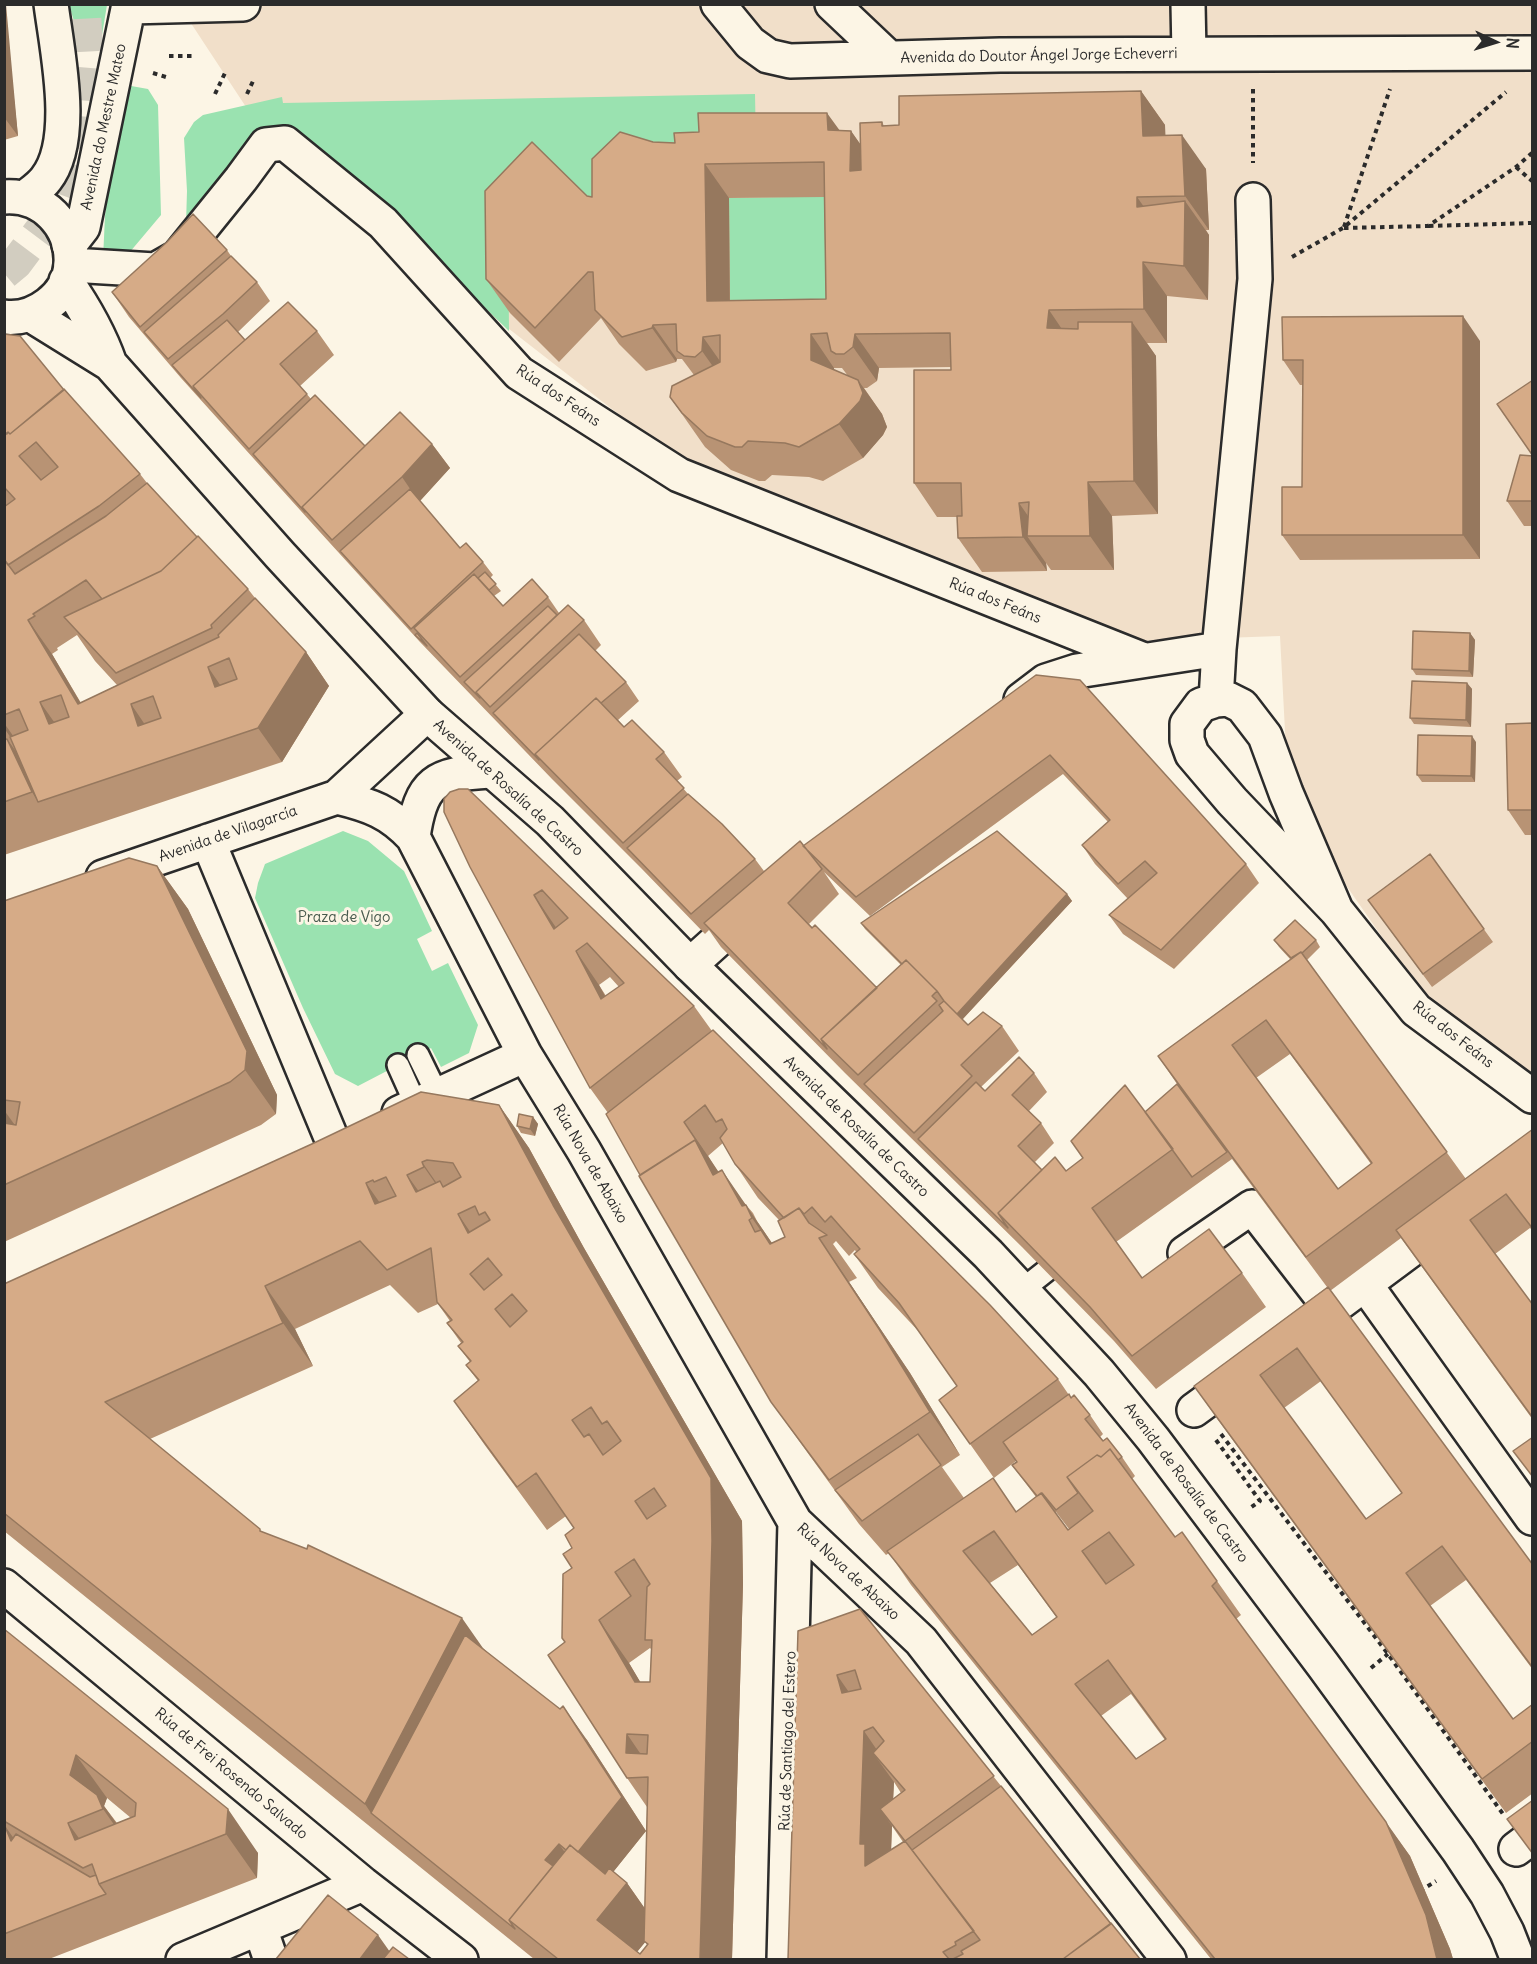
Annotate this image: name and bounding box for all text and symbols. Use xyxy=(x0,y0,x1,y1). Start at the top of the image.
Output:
north arrow xyxy=(1465,12,1525,72)
text: N xyxy=(1503,37,1523,49)
street label: Avenida do Mestre Mateo xyxy=(78,42,130,212)
street label: Avenida do Doutor Ángel Jorge Echeverri xyxy=(900,45,1178,67)
street label: Rúa dos Feáns xyxy=(512,361,604,431)
street label: Rúa dos Feáns xyxy=(946,574,1044,628)
street label: Avenida de Rosalía de Castro xyxy=(429,716,587,860)
street label: Avenida de Vilagarcía xyxy=(156,802,300,866)
park label: Praza de Vigo xyxy=(298,909,390,927)
street label: Rúa dos Feáns xyxy=(1409,998,1497,1072)
street label: Avenida de Rosalía de Castro xyxy=(779,1053,933,1201)
street label: Rúa Nova de Abaixo xyxy=(549,1101,631,1227)
street label: Avenida de Rosalía de Castro xyxy=(1120,1400,1252,1566)
street label: Rúa Nova de Abaixo xyxy=(793,1520,903,1624)
street label: Rúa de Santiago del Estero xyxy=(776,1651,800,1831)
street label: Rúa de Frei Rosendo Salvado xyxy=(151,1705,311,1843)

